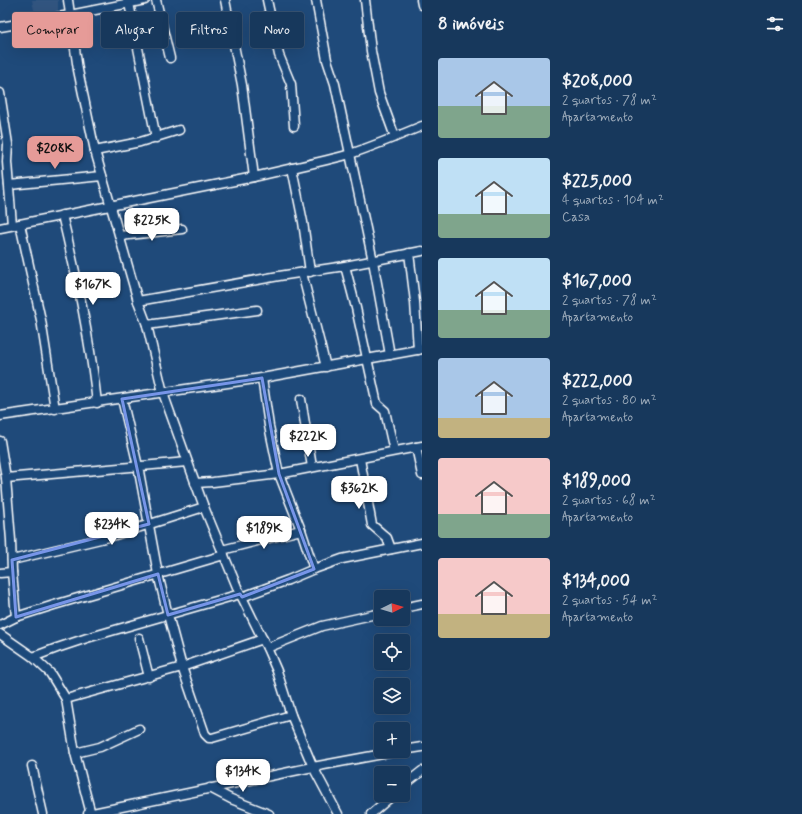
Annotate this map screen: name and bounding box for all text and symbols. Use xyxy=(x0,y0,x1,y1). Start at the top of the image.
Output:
chip: Comprar xyxy=(12,12,93,48)
chip: Alugar xyxy=(101,12,168,48)
chip: Filtros xyxy=(176,12,242,48)
chip: Novo xyxy=(250,12,304,48)
text: 8 imóveis xyxy=(438,13,504,35)
icon: filters xyxy=(764,13,786,35)
text: $208,000 xyxy=(562,70,632,92)
icon: home xyxy=(470,74,518,122)
text: 2 quartos · 78 m² xyxy=(562,92,657,109)
text: Apartamento xyxy=(562,109,633,126)
pin: $208K xyxy=(27,136,83,170)
text: $208K xyxy=(36,140,74,157)
text: $225,000 xyxy=(562,170,632,192)
icon: home xyxy=(470,174,518,222)
text: 4 quartos · 104 m² xyxy=(562,192,664,209)
pin: $225K xyxy=(124,208,180,242)
text: Casa xyxy=(562,209,590,226)
text: $225K xyxy=(133,212,171,229)
text: $167,000 xyxy=(562,270,632,292)
pin: $167K xyxy=(65,272,121,306)
icon: home xyxy=(470,274,518,322)
text: $167K xyxy=(74,276,112,293)
text: 2 quartos · 78 m² xyxy=(562,292,657,309)
text: Apartamento xyxy=(562,309,633,326)
text: $222,000 xyxy=(562,370,633,392)
icon: home xyxy=(470,374,518,422)
text: 2 quartos · 80 m² xyxy=(562,392,656,409)
text: Apartamento xyxy=(562,409,633,426)
pin: $222K xyxy=(280,424,336,458)
text: $222K xyxy=(289,428,327,445)
text: $189,000 xyxy=(562,470,631,492)
icon: home xyxy=(470,474,518,522)
pin: $362K xyxy=(331,476,387,510)
text: $362K xyxy=(340,480,378,497)
text: 2 quartos · 68 m² xyxy=(562,492,655,509)
text: Apartamento xyxy=(562,509,633,526)
pin: $234K xyxy=(84,512,140,546)
text: $234K xyxy=(94,516,130,533)
pin: $189K xyxy=(236,516,292,550)
text: $189K xyxy=(246,520,282,537)
text: $134,000 xyxy=(562,570,630,592)
icon: home xyxy=(470,574,518,622)
north arrow xyxy=(374,590,410,626)
map controls xyxy=(374,590,410,802)
text: 2 quartos · 54 m² xyxy=(562,592,657,609)
text: Apartamento xyxy=(562,609,633,626)
button: locate xyxy=(374,634,410,670)
button: layers xyxy=(374,678,410,714)
button: + xyxy=(374,722,410,758)
pin: $134K xyxy=(215,759,271,793)
text: $134K xyxy=(225,763,261,780)
button: − xyxy=(374,766,410,802)

